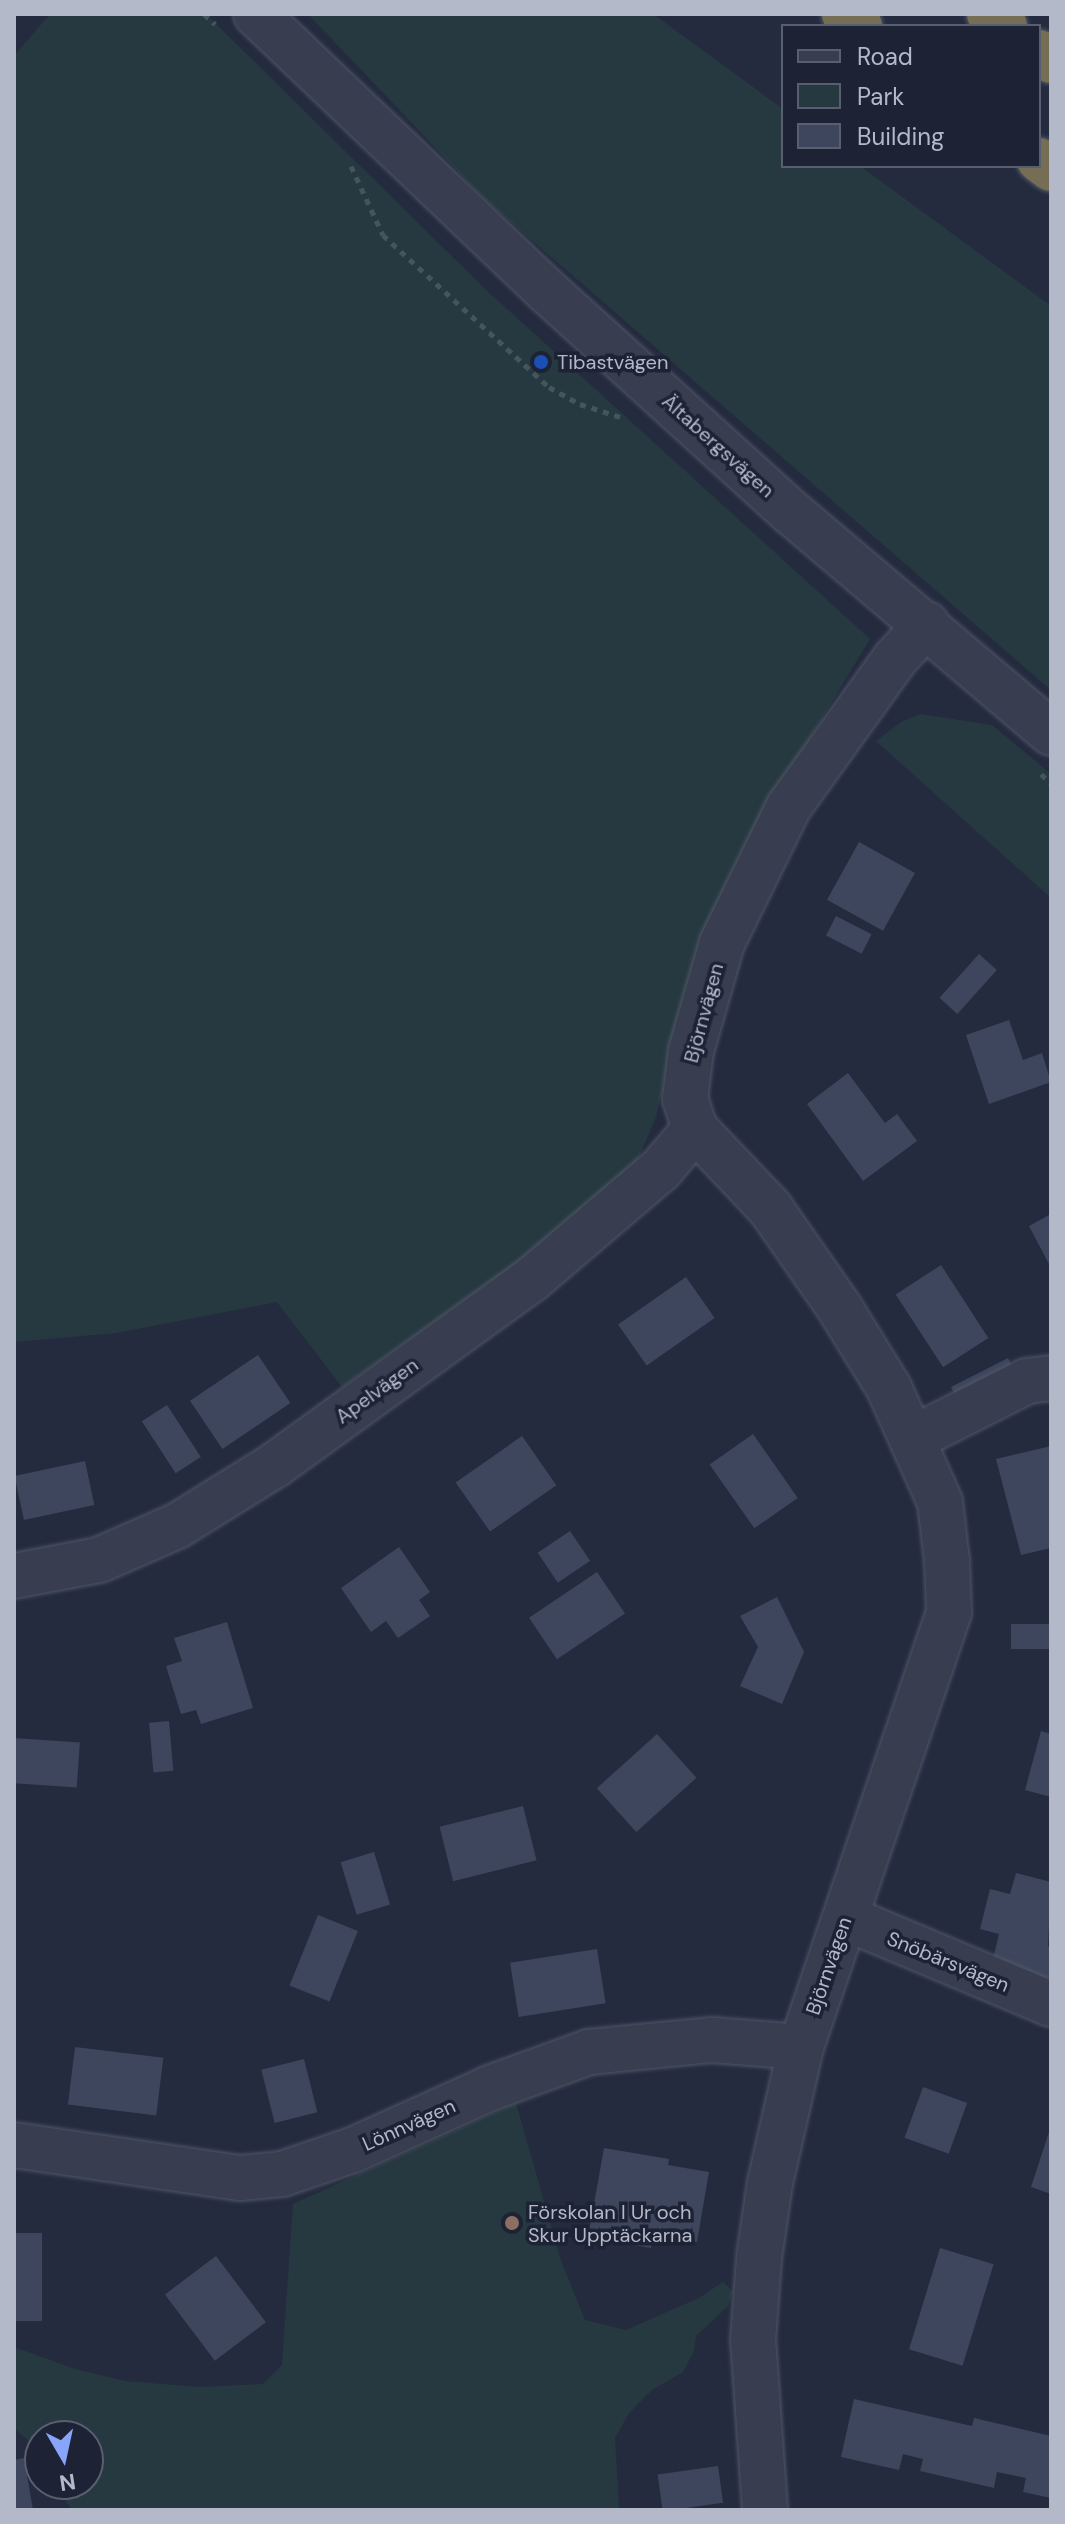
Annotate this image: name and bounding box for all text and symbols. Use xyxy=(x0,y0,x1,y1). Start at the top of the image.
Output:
legend xyxy=(781,24,1041,168)
text: Road xyxy=(857,41,913,72)
text: Park xyxy=(857,81,904,112)
text: Building xyxy=(857,121,944,152)
place label: Tibastvägen xyxy=(557,350,668,374)
marker: Tibastvägen xyxy=(532,353,550,371)
street label: Ältabergsvägen xyxy=(657,389,779,503)
street label: Björnvägen xyxy=(679,961,729,1065)
street label: Apelvägen xyxy=(331,1353,423,1429)
street label: Björnvägen xyxy=(801,1914,857,2018)
street label: Snöbärsvägen xyxy=(883,1927,1013,1997)
street label: Lönnvägen xyxy=(359,2094,459,2156)
place label: Förskolan I Ur och Skur Upptäckarna xyxy=(528,2200,692,2247)
marker: Förskolan I Ur och Skur Upptäckarna xyxy=(503,2214,521,2232)
north arrow xyxy=(24,2420,104,2500)
text: N xyxy=(57,2467,78,2498)

